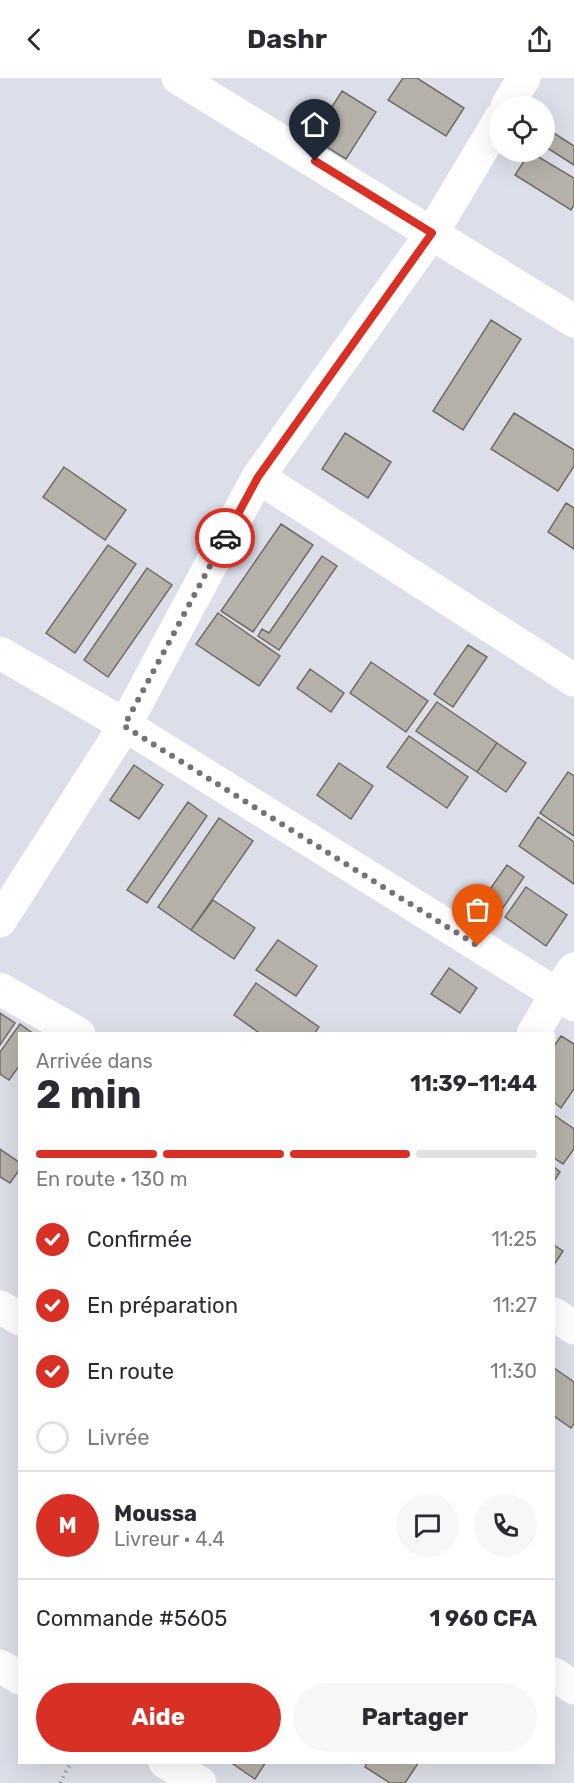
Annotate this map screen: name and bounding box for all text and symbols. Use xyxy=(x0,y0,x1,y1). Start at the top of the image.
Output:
icon: back xyxy=(18,23,51,56)
text: Dashr xyxy=(247,23,327,55)
icon: share xyxy=(523,23,556,56)
map controls xyxy=(489,96,555,162)
button: locate xyxy=(489,96,555,162)
pin xyxy=(289,99,340,161)
icon: home xyxy=(298,108,331,141)
courier xyxy=(195,508,255,568)
icon: car xyxy=(209,522,242,555)
pin xyxy=(452,884,503,946)
icon: bag xyxy=(461,893,494,926)
text: Arrivée dans xyxy=(36,1049,153,1073)
text: 11:39–11:44 xyxy=(410,1070,537,1097)
text: 2 min xyxy=(36,1072,142,1118)
text: En route · 130 m xyxy=(36,1167,187,1191)
icon: check xyxy=(36,1223,69,1256)
text: Confirmée xyxy=(87,1226,192,1253)
text: 11:25 xyxy=(491,1227,537,1251)
icon: check xyxy=(36,1289,69,1322)
text: En préparation xyxy=(87,1292,238,1319)
text: 11:27 xyxy=(493,1293,537,1317)
icon: check xyxy=(36,1355,69,1388)
text: En route xyxy=(87,1358,174,1385)
text: 11:30 xyxy=(490,1359,537,1383)
text: Livrée xyxy=(87,1424,150,1451)
button: chat xyxy=(396,1494,459,1557)
button: phone xyxy=(474,1494,537,1557)
text: Moussa xyxy=(114,1500,197,1527)
text: M xyxy=(58,1512,77,1539)
text: Livreur · 4.4 xyxy=(114,1527,225,1551)
text: Commande #5605 xyxy=(36,1605,227,1632)
text: 1 960 CFA xyxy=(429,1605,537,1632)
button: Aide xyxy=(36,1683,281,1752)
button: Partager xyxy=(293,1683,537,1752)

